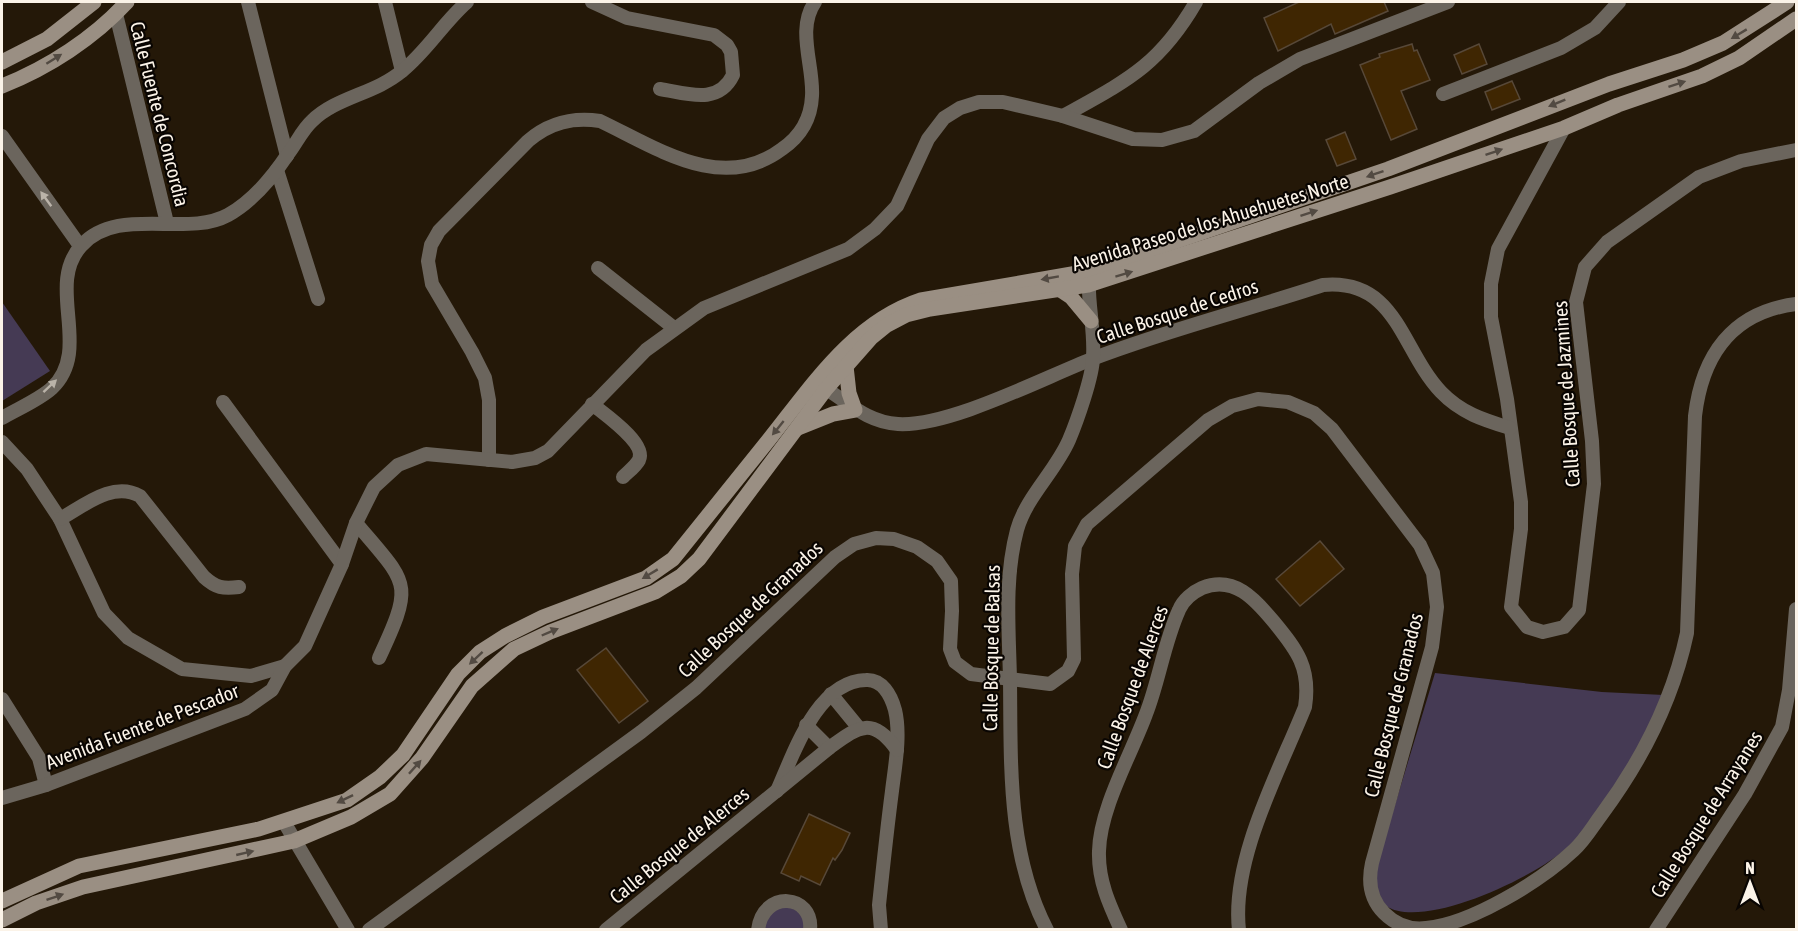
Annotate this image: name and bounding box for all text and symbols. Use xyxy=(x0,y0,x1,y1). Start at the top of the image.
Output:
street label: Calle Fuente de Concordia xyxy=(126,19,194,209)
one-way arrow xyxy=(1731,28,1747,39)
one-way arrow xyxy=(46,54,62,65)
one-way arrow xyxy=(1668,79,1686,88)
one-way arrow xyxy=(1548,99,1566,109)
one-way arrow xyxy=(1485,146,1503,156)
street label: Avenida Paseo de los Ahuehuetes Norte xyxy=(1069,169,1351,275)
one-way arrow xyxy=(1366,169,1384,179)
one-way arrow xyxy=(40,191,52,207)
one-way arrow xyxy=(1300,208,1318,217)
one-way arrow xyxy=(1115,269,1133,278)
one-way arrow xyxy=(1040,274,1059,283)
street label: Calle Bosque de Cedros xyxy=(1093,274,1261,348)
street label: Calle Bosque de Jazmines xyxy=(1548,300,1584,488)
one-way arrow xyxy=(43,379,58,393)
one-way arrow xyxy=(772,420,785,435)
street label: Calle Bosque de Granados xyxy=(673,536,827,682)
street label: Calle Bosque de Balsas xyxy=(978,565,1004,731)
one-way arrow xyxy=(642,568,659,579)
street label: Calle Bosque de Alerces xyxy=(1092,602,1172,772)
street label: Calle Bosque de Granados xyxy=(1359,610,1427,800)
one-way arrow xyxy=(542,627,560,637)
one-way arrow xyxy=(469,650,483,664)
street label: Avenida Fuente de Pescador xyxy=(42,678,243,773)
street label: Calle Bosque de Arrayanes xyxy=(1645,726,1767,902)
one-way arrow xyxy=(408,759,422,774)
street label: Calle Bosque de Alerces xyxy=(605,782,753,908)
one-way arrow xyxy=(337,794,354,803)
one-way arrow xyxy=(236,848,254,858)
north arrow xyxy=(1720,853,1780,913)
text: N xyxy=(1745,859,1755,877)
one-way arrow xyxy=(46,891,64,901)

